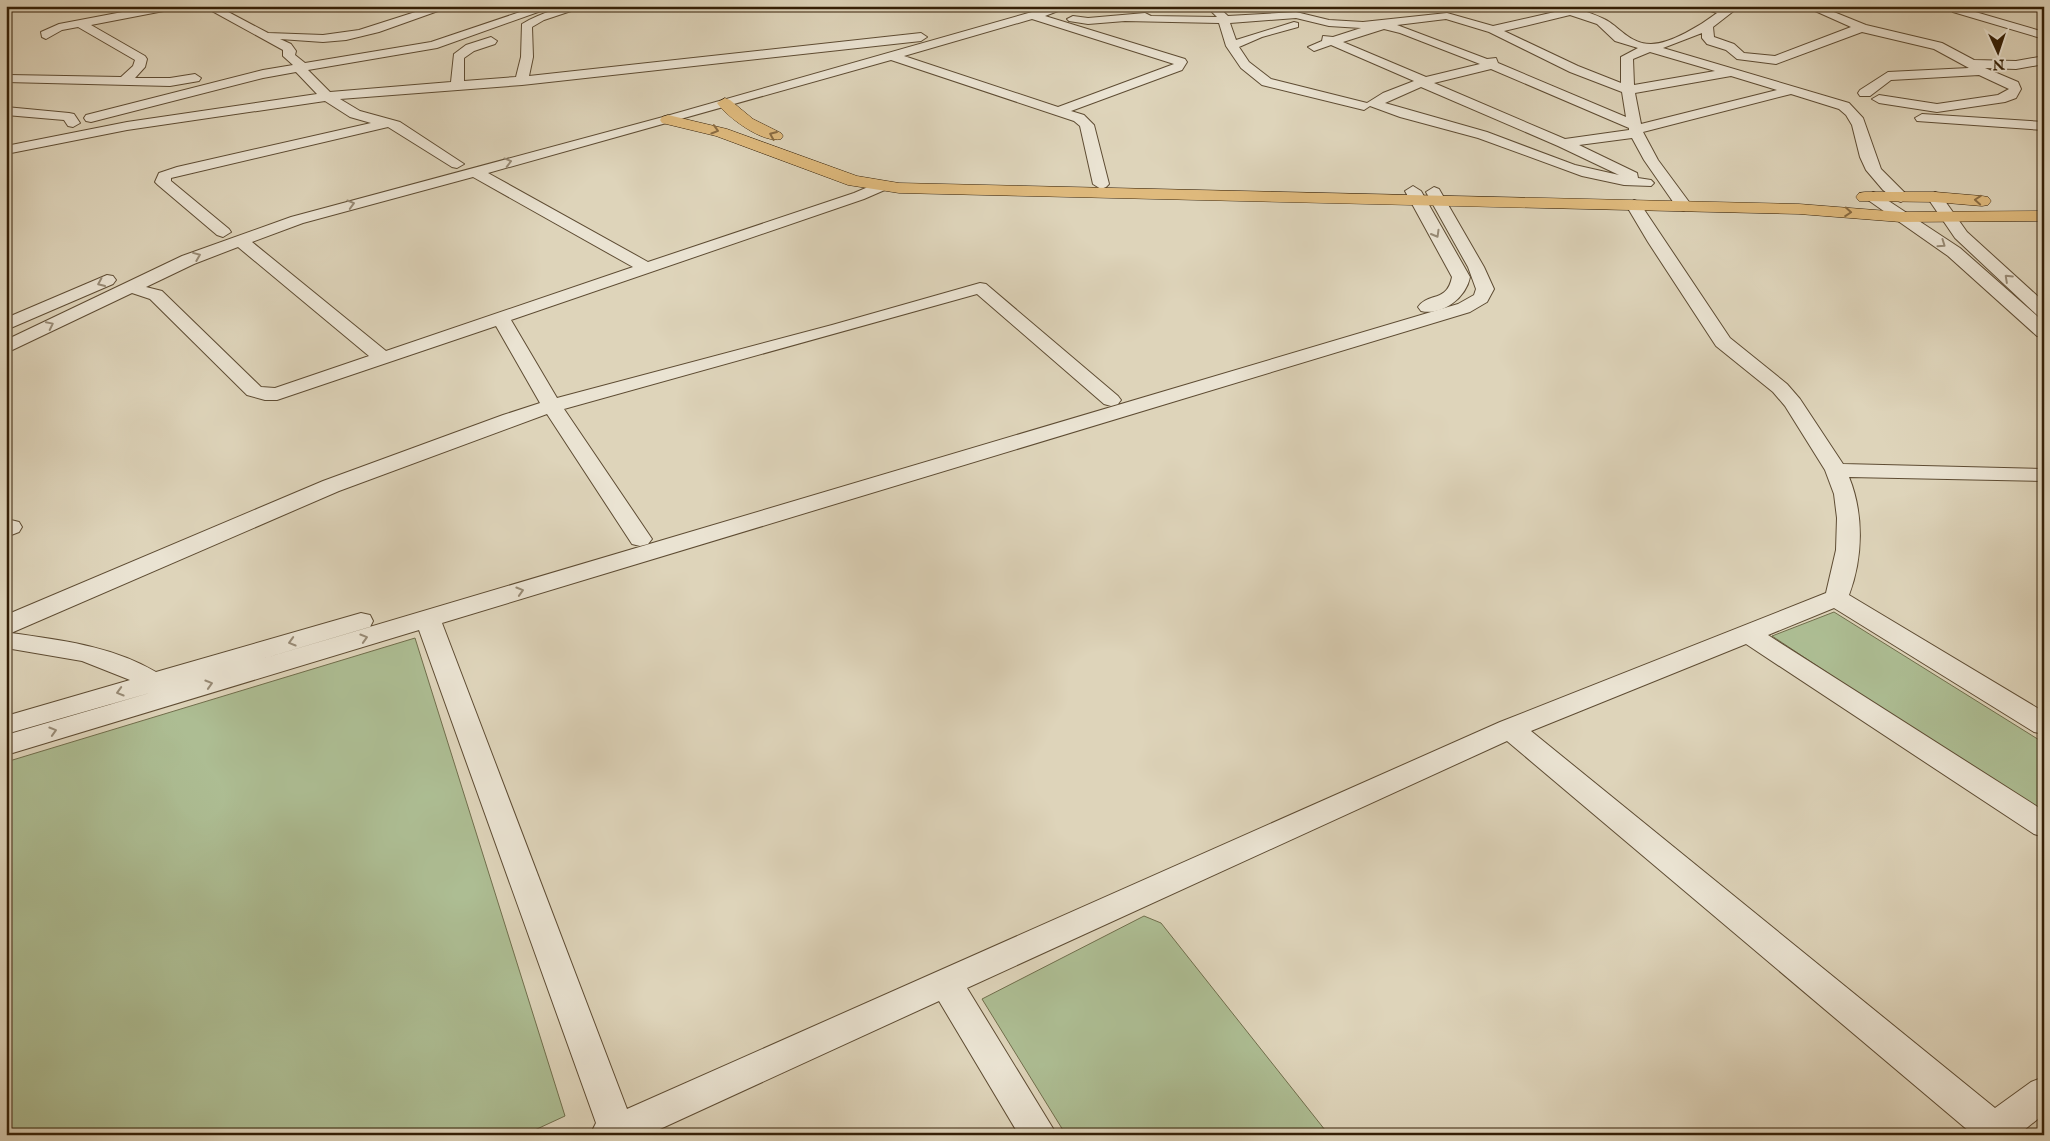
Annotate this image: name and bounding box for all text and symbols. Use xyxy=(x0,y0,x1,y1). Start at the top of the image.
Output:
north arrow xyxy=(1972,28,2022,78)
text: N xyxy=(1992,55,2006,73)
one-way arrow xyxy=(711,124,720,135)
one-way arrow xyxy=(769,131,778,142)
one-way arrow xyxy=(503,157,512,168)
one-way arrow xyxy=(1973,195,1981,206)
one-way arrow xyxy=(346,199,354,209)
one-way arrow xyxy=(1844,206,1852,217)
one-way arrow xyxy=(1430,229,1440,238)
one-way arrow xyxy=(1936,238,1946,247)
one-way arrow xyxy=(192,252,201,263)
one-way arrow xyxy=(2005,275,2014,284)
one-way arrow xyxy=(97,277,106,287)
one-way arrow xyxy=(45,321,54,332)
one-way arrow xyxy=(515,587,524,597)
one-way arrow xyxy=(360,633,368,643)
one-way arrow xyxy=(289,636,297,646)
one-way arrow xyxy=(204,680,212,690)
one-way arrow xyxy=(116,687,124,697)
one-way arrow xyxy=(48,726,57,736)

